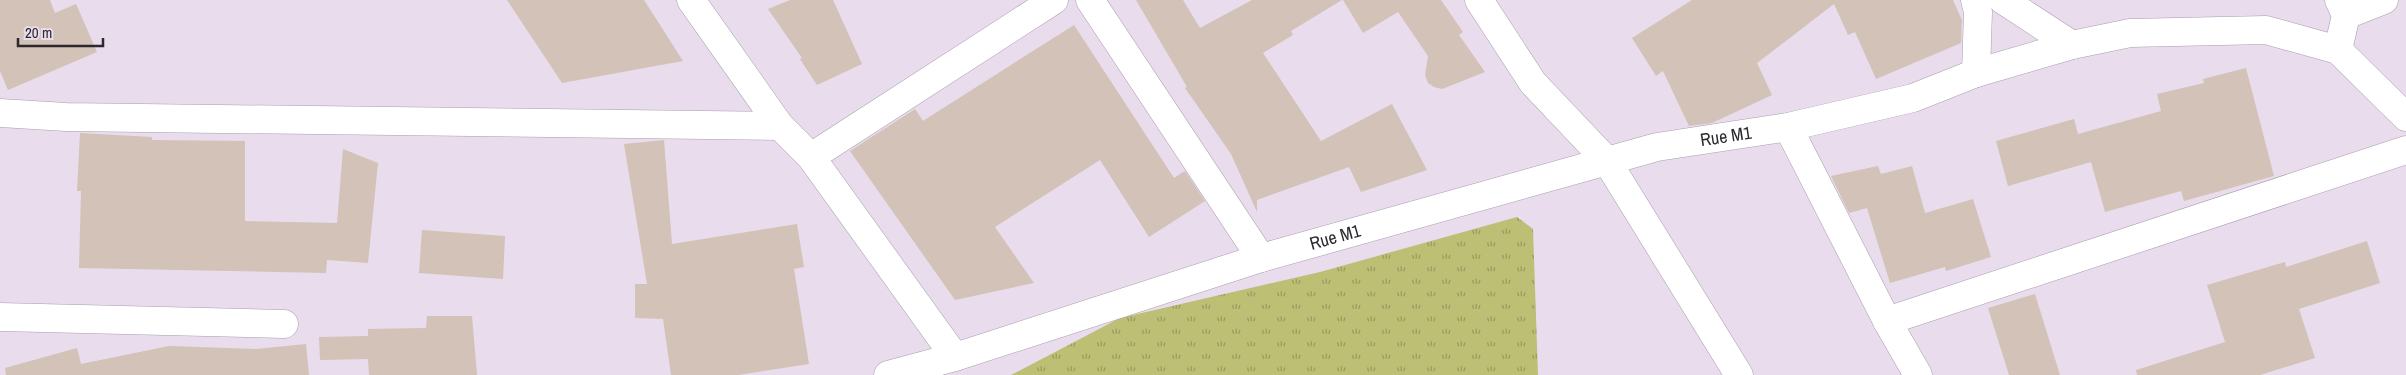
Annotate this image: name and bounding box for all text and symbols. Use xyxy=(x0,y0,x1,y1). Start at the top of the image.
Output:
scale bar xyxy=(18,15,102,47)
text: 20 m xyxy=(25,22,52,43)
street label: Rue M1 xyxy=(1698,120,1754,152)
street label: Rue M1 xyxy=(1307,218,1364,256)

